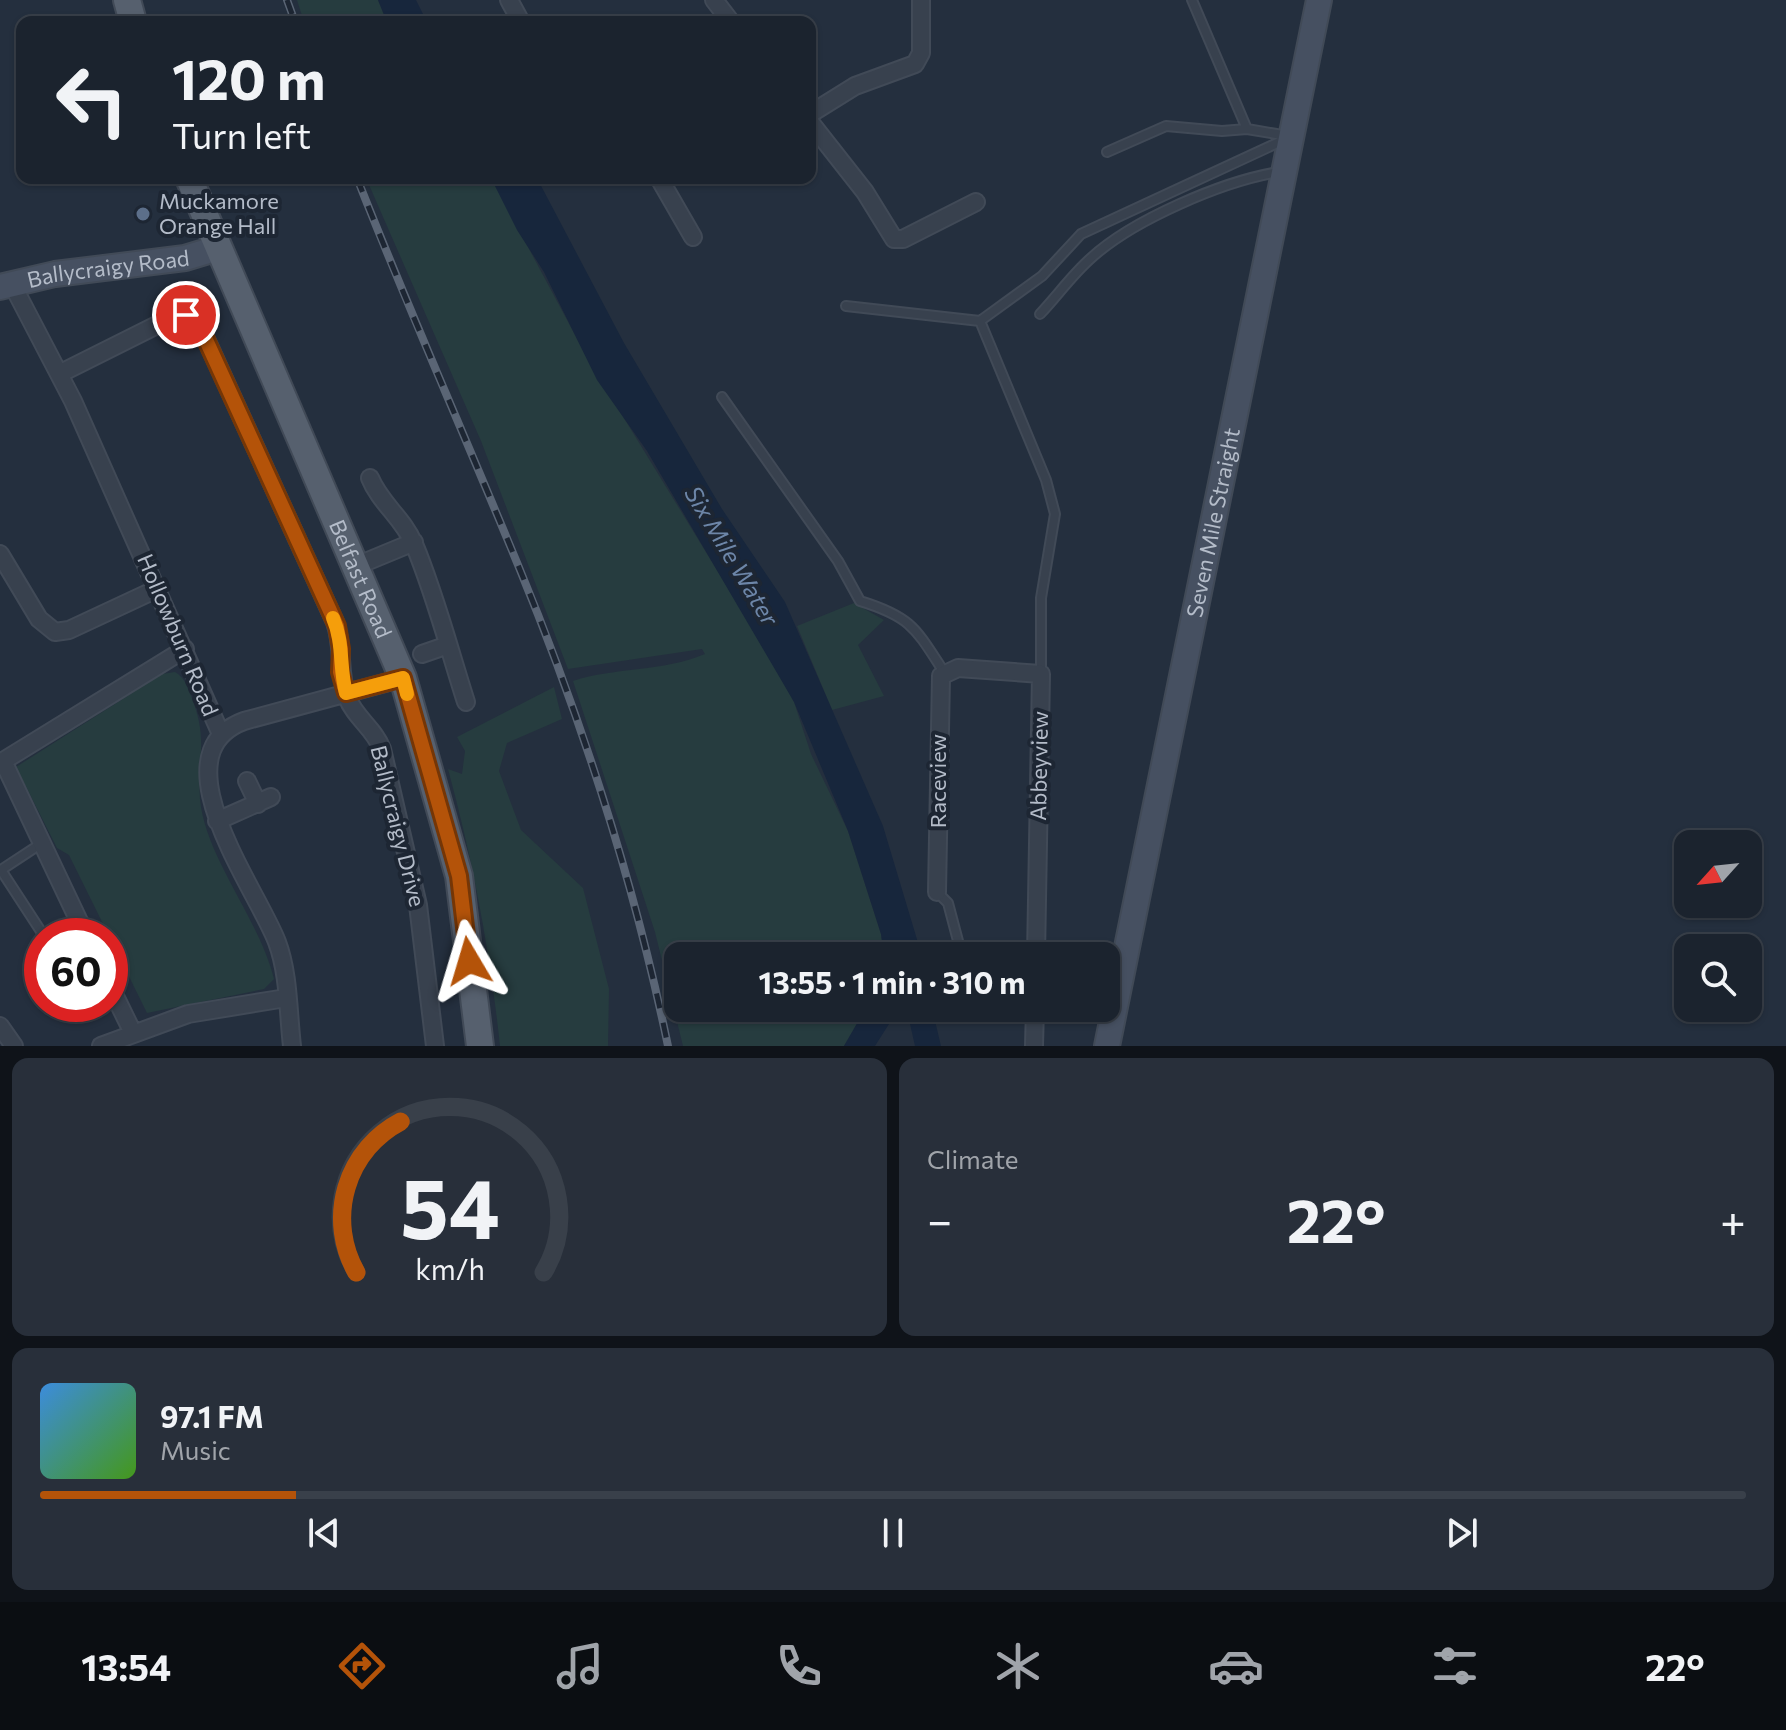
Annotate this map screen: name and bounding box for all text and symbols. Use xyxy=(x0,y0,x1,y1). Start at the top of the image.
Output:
text: 120 m xyxy=(172,43,326,112)
icon: left xyxy=(40,48,144,152)
text: Turn left xyxy=(172,112,311,156)
place label: Muckamore Orange Hall xyxy=(159,187,279,239)
marker: Muckamore Orange Hall xyxy=(134,205,152,223)
street label: Ballycraigy Road xyxy=(24,244,191,293)
pin xyxy=(152,281,220,349)
icon: arrive xyxy=(164,293,208,337)
street label: Seven Mile Straight xyxy=(1180,425,1245,620)
water label: Six Mile Water xyxy=(679,480,786,632)
street label: Belfast Road xyxy=(324,515,398,642)
street label: Hollowburn Road xyxy=(132,550,225,720)
street label: Abbeyview xyxy=(1024,710,1053,821)
street label: Raceview xyxy=(924,733,951,828)
street label: Ballycraigy Drive xyxy=(365,742,432,909)
north arrow xyxy=(1674,830,1762,918)
map controls xyxy=(1674,830,1762,1022)
speed limit sign: 60 xyxy=(24,918,128,1022)
position arrow xyxy=(427,919,511,1003)
button: search xyxy=(1674,934,1762,1022)
text: 13:55 · 1 min · 310 m xyxy=(759,963,1025,1000)
text: Climate xyxy=(927,1143,1019,1174)
text: 54 xyxy=(400,1154,499,1256)
text: 22° xyxy=(1287,1182,1385,1255)
text: − xyxy=(927,1192,952,1246)
text: + xyxy=(1720,1192,1746,1246)
text: km/h xyxy=(415,1251,484,1286)
text: 97.1 FM xyxy=(160,1397,264,1434)
text: Music xyxy=(160,1434,231,1465)
icon: previous xyxy=(302,1511,346,1555)
icon: pause xyxy=(871,1511,915,1555)
icon: next xyxy=(1440,1511,1484,1555)
icon: directions xyxy=(334,1638,390,1694)
icon: music xyxy=(552,1638,608,1694)
icon: phone xyxy=(771,1638,827,1694)
icon: climate xyxy=(990,1638,1046,1694)
icon: car xyxy=(1208,1638,1264,1694)
icon: filters xyxy=(1427,1638,1483,1694)
text: 13:54 xyxy=(81,1644,171,1688)
text: 22° xyxy=(1645,1644,1705,1688)

